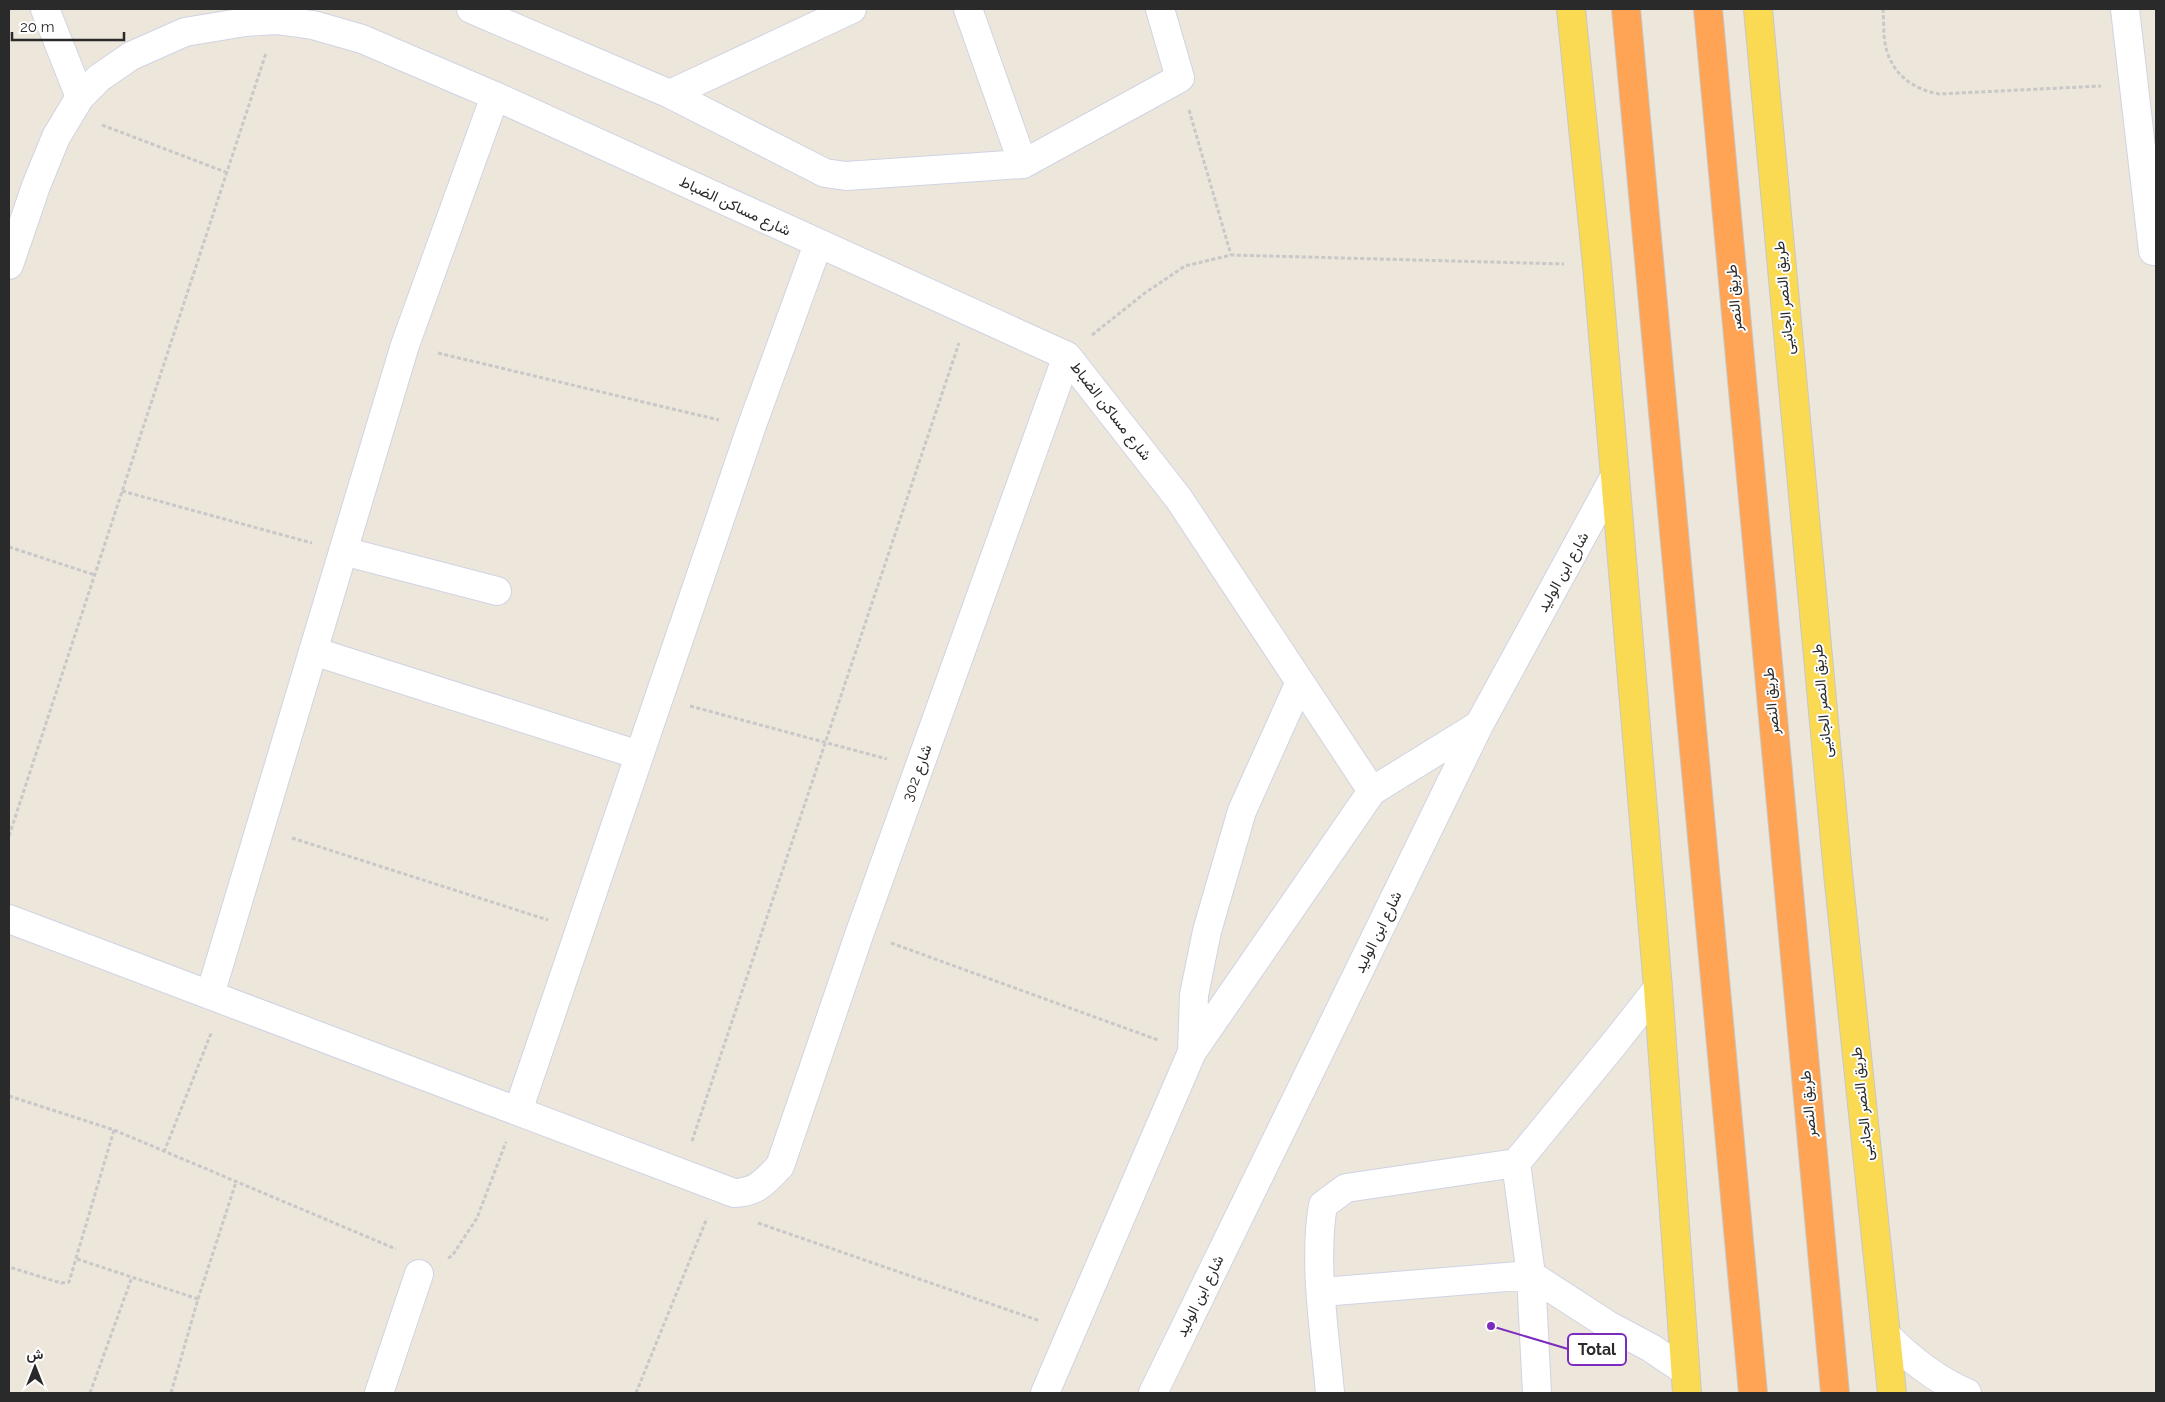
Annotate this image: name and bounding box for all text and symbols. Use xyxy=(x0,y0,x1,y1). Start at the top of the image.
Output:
scale bar xyxy=(12,10,125,42)
text: 20 m xyxy=(20,18,55,36)
street label: شارع مساكن الضباط xyxy=(676,172,794,242)
street label: طريق النصر الجانيى xyxy=(1770,240,1799,356)
street label: طريق النصر xyxy=(1722,263,1747,333)
street label: شارع مساكن الضباط xyxy=(1065,358,1155,466)
street label: شارع ابن الوليد xyxy=(1534,529,1594,616)
street label: طريق النصر الجانيى xyxy=(1808,643,1837,759)
street label: طريق النصر xyxy=(1759,666,1784,736)
street label: شارع 302 xyxy=(898,742,937,804)
street label: شارع ابن الوليد xyxy=(1350,888,1407,977)
street label: طريق النصر الجانيى xyxy=(1847,1046,1878,1162)
street label: طريق النصر xyxy=(1796,1069,1821,1139)
street label: شارع ابن الوليد xyxy=(1172,1252,1229,1341)
callout: Total xyxy=(1568,1334,1626,1365)
text: Total xyxy=(1578,1340,1617,1359)
north arrow xyxy=(10,1342,60,1392)
text: ش xyxy=(27,1346,44,1363)

